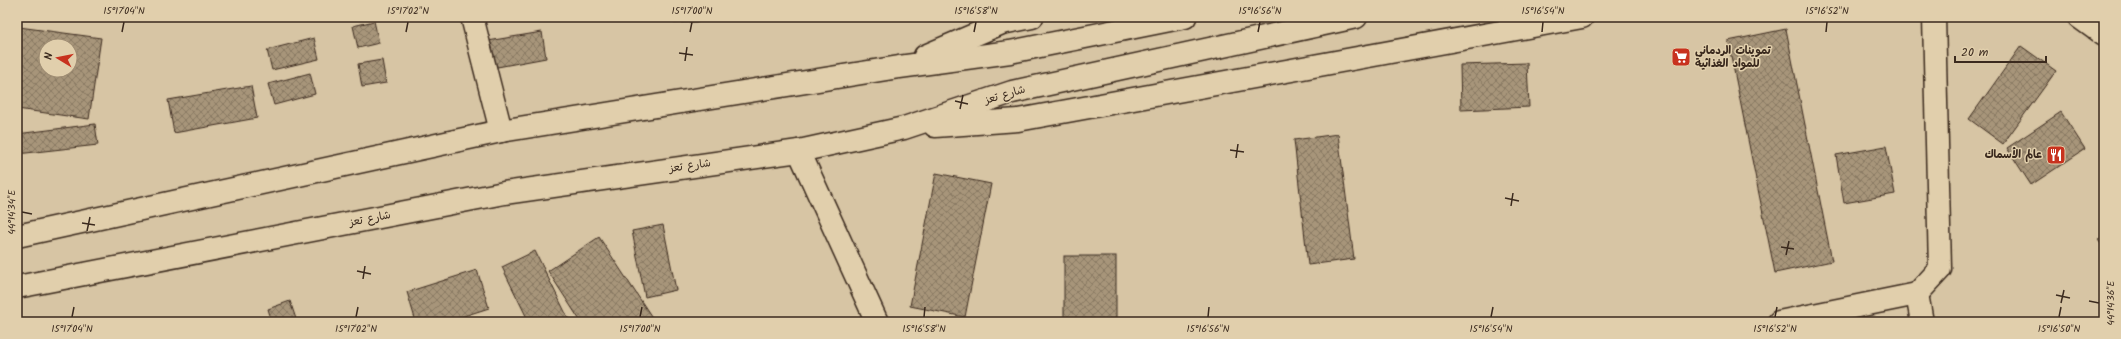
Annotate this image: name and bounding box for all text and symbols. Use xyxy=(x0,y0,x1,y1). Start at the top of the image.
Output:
text: 15°17'04"N xyxy=(103,3,145,19)
text: 15°17'02"N xyxy=(387,3,429,19)
text: 15°17'00"N xyxy=(671,3,713,19)
text: 15°16'58"N xyxy=(954,3,998,19)
text: 15°16'56"N xyxy=(1238,3,1282,19)
text: 15°16'54"N xyxy=(1521,3,1565,19)
text: 15°16'52"N xyxy=(1805,3,1849,19)
north arrow xyxy=(38,38,78,78)
scale bar xyxy=(1955,38,2046,64)
place label: تموينات الردماني للمواد الغذائية xyxy=(1695,42,1771,73)
text: 20 m xyxy=(1961,43,1989,62)
supermarket icon: تموينات الردماني للمواد الغذائية xyxy=(1670,46,1692,68)
text: N xyxy=(40,51,59,61)
street label: شارع تعز xyxy=(981,81,1028,110)
restaurant icon: عالم الأسماك xyxy=(2045,144,2067,166)
place label: عالم الأسماك xyxy=(1985,146,2042,164)
street label: شارع تعز xyxy=(667,154,712,178)
text: 44°14'34"E xyxy=(4,188,20,234)
street label: شارع تعز xyxy=(347,206,392,232)
text: 44°14'36"E xyxy=(2103,279,2119,325)
text: 15°17'04"N xyxy=(51,321,93,337)
text: 15°17'02"N xyxy=(335,321,377,337)
text: 15°17'00"N xyxy=(619,321,661,337)
text: 15°16'58"N xyxy=(902,321,946,337)
text: 15°16'56"N xyxy=(1186,321,1230,337)
text: 15°16'54"N xyxy=(1469,321,1513,337)
text: 15°16'52"N xyxy=(1753,321,1797,337)
text: 15°16'50"N xyxy=(2038,321,2080,337)

